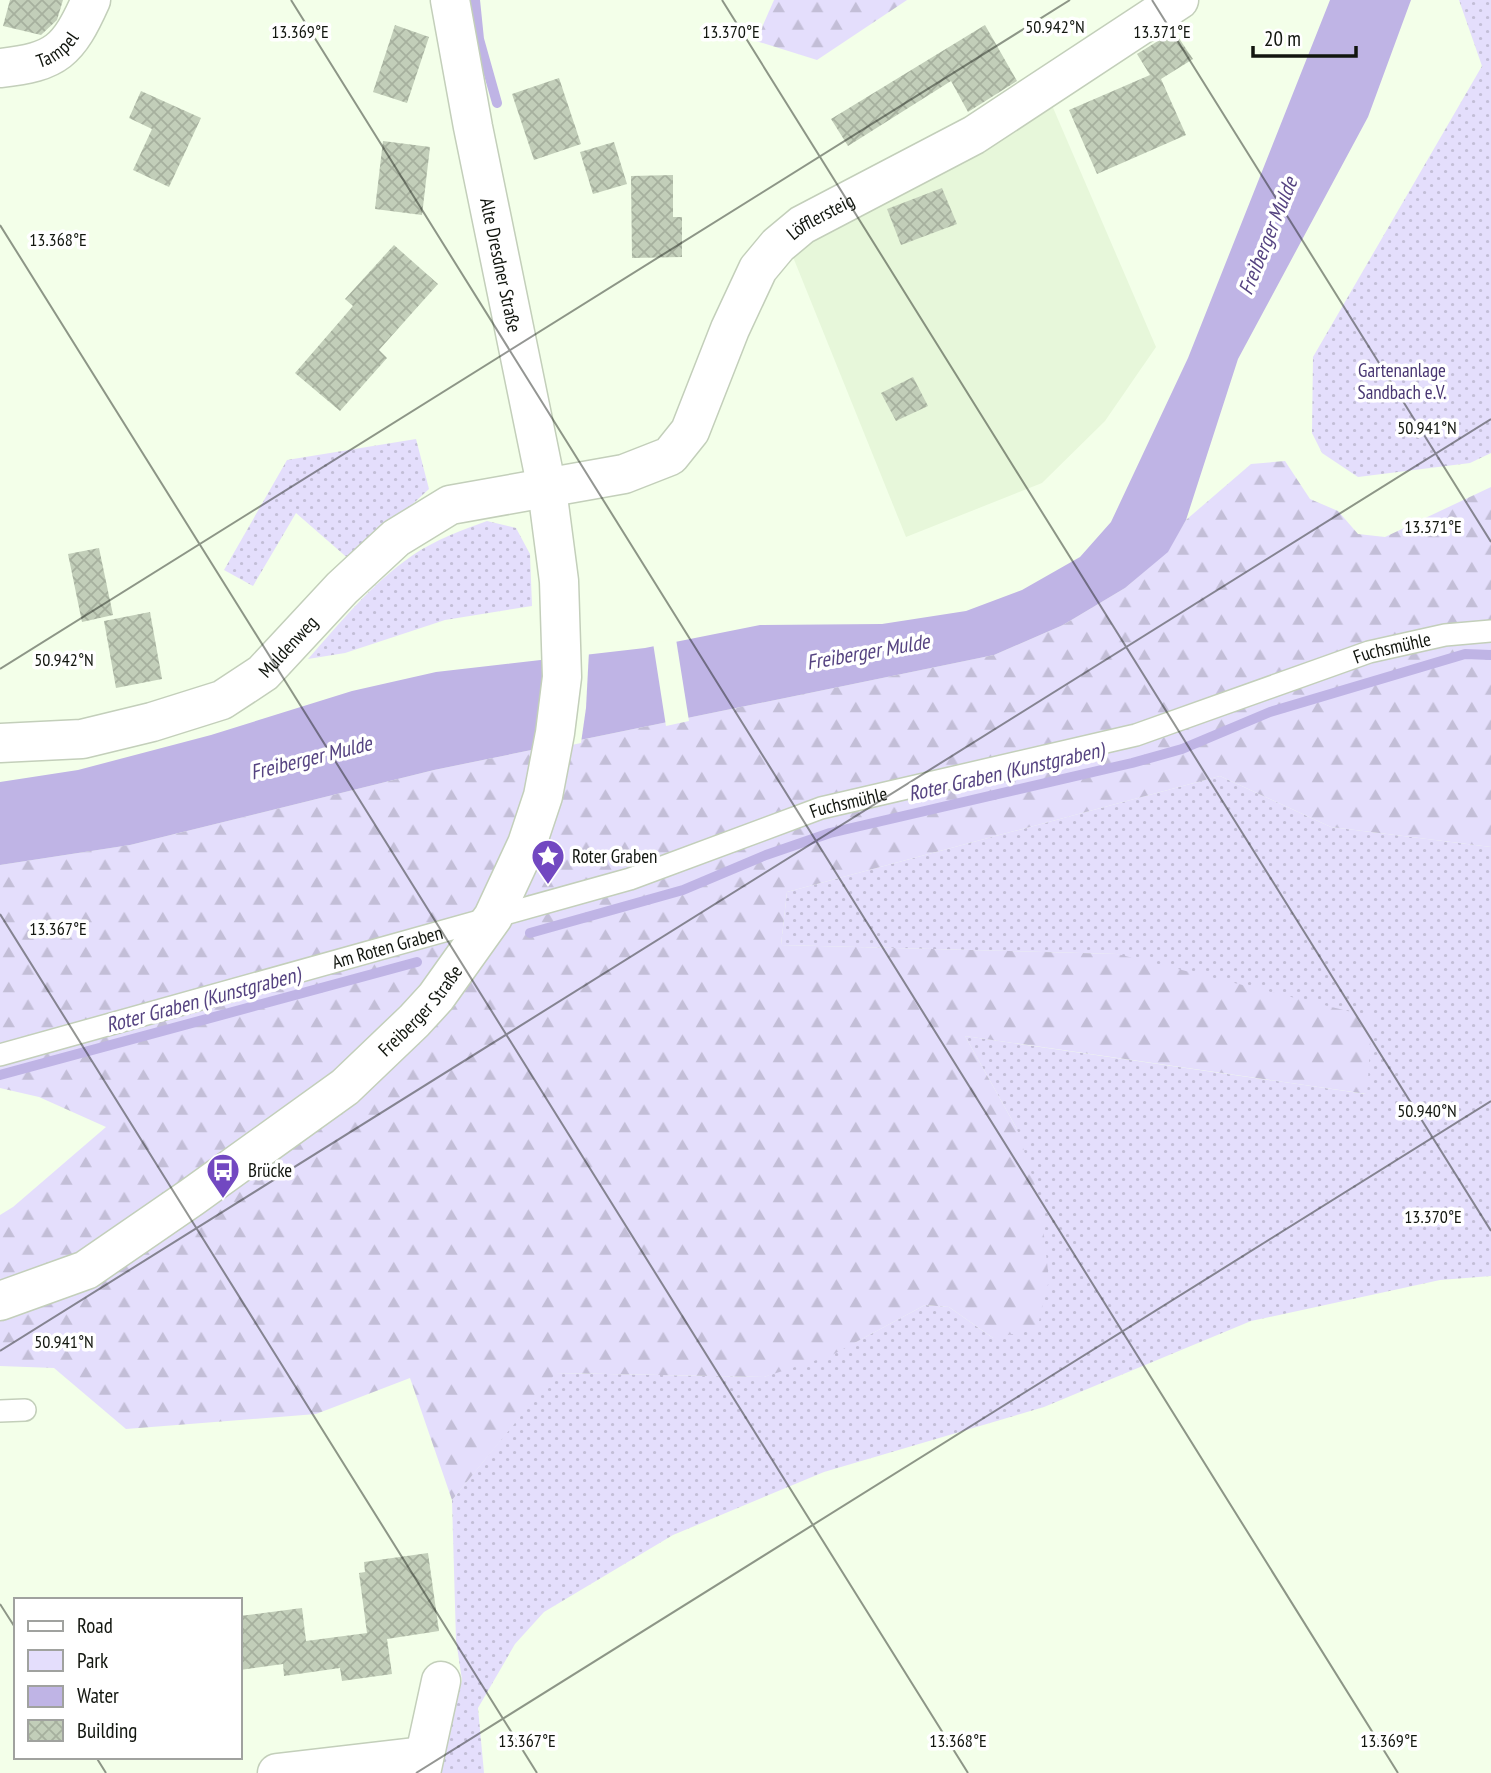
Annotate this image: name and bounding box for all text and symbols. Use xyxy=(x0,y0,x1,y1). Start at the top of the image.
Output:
scale bar xyxy=(1253,14,1356,58)
text: 50.942°N xyxy=(1025,15,1085,38)
text: 13.369°E xyxy=(271,20,329,43)
text: 13.370°E xyxy=(702,20,760,43)
text: 13.371°E xyxy=(1133,20,1191,43)
text: 20 m xyxy=(1264,25,1301,52)
street label: Tampel xyxy=(33,26,84,73)
water label: Freiberger Mulde xyxy=(1232,172,1304,299)
street label: Löfflersteig xyxy=(781,188,858,245)
street label: Alte Dresdner Straße xyxy=(475,196,527,335)
text: 13.368°E xyxy=(29,228,87,251)
park label: Gartenanlage Sandbach e.V. xyxy=(1358,358,1446,404)
text: 50.941°N xyxy=(1397,416,1457,439)
text: 13.371°E xyxy=(1404,515,1462,538)
street label: Muldenweg xyxy=(253,610,323,682)
water label: Freiberger Mulde xyxy=(804,627,933,676)
street label: Fuchsmühle xyxy=(1350,627,1433,669)
text: 50.942°N xyxy=(34,648,94,671)
water label: Freiberger Mulde xyxy=(247,729,376,786)
water label: Roter Graben (Kunstgraben) xyxy=(906,735,1108,807)
street label: Fuchsmühle xyxy=(806,781,890,823)
place icon: Roter Graben xyxy=(529,837,567,886)
place label: Roter Graben xyxy=(572,844,657,868)
text: 13.367°E xyxy=(29,917,87,940)
street label: Am Roten Graben xyxy=(329,920,445,974)
water label: Roter Graben (Kunstgraben) xyxy=(103,960,305,1038)
street label: Freiberger Straße xyxy=(373,960,467,1061)
text: 50.940°N xyxy=(1397,1099,1457,1122)
bus stop icon: Brücke xyxy=(204,1151,242,1200)
place label: Brücke xyxy=(248,1158,292,1182)
text: 13.370°E xyxy=(1404,1205,1462,1228)
text: 50.941°N xyxy=(34,1330,94,1353)
legend xyxy=(14,1598,242,1759)
text: Road xyxy=(77,1612,113,1639)
text: Park xyxy=(77,1647,108,1674)
text: Water xyxy=(77,1682,119,1709)
text: Building xyxy=(77,1717,137,1744)
text: 13.367°E xyxy=(498,1729,556,1752)
text: 13.368°E xyxy=(929,1729,987,1752)
text: 13.369°E xyxy=(1360,1729,1418,1752)

